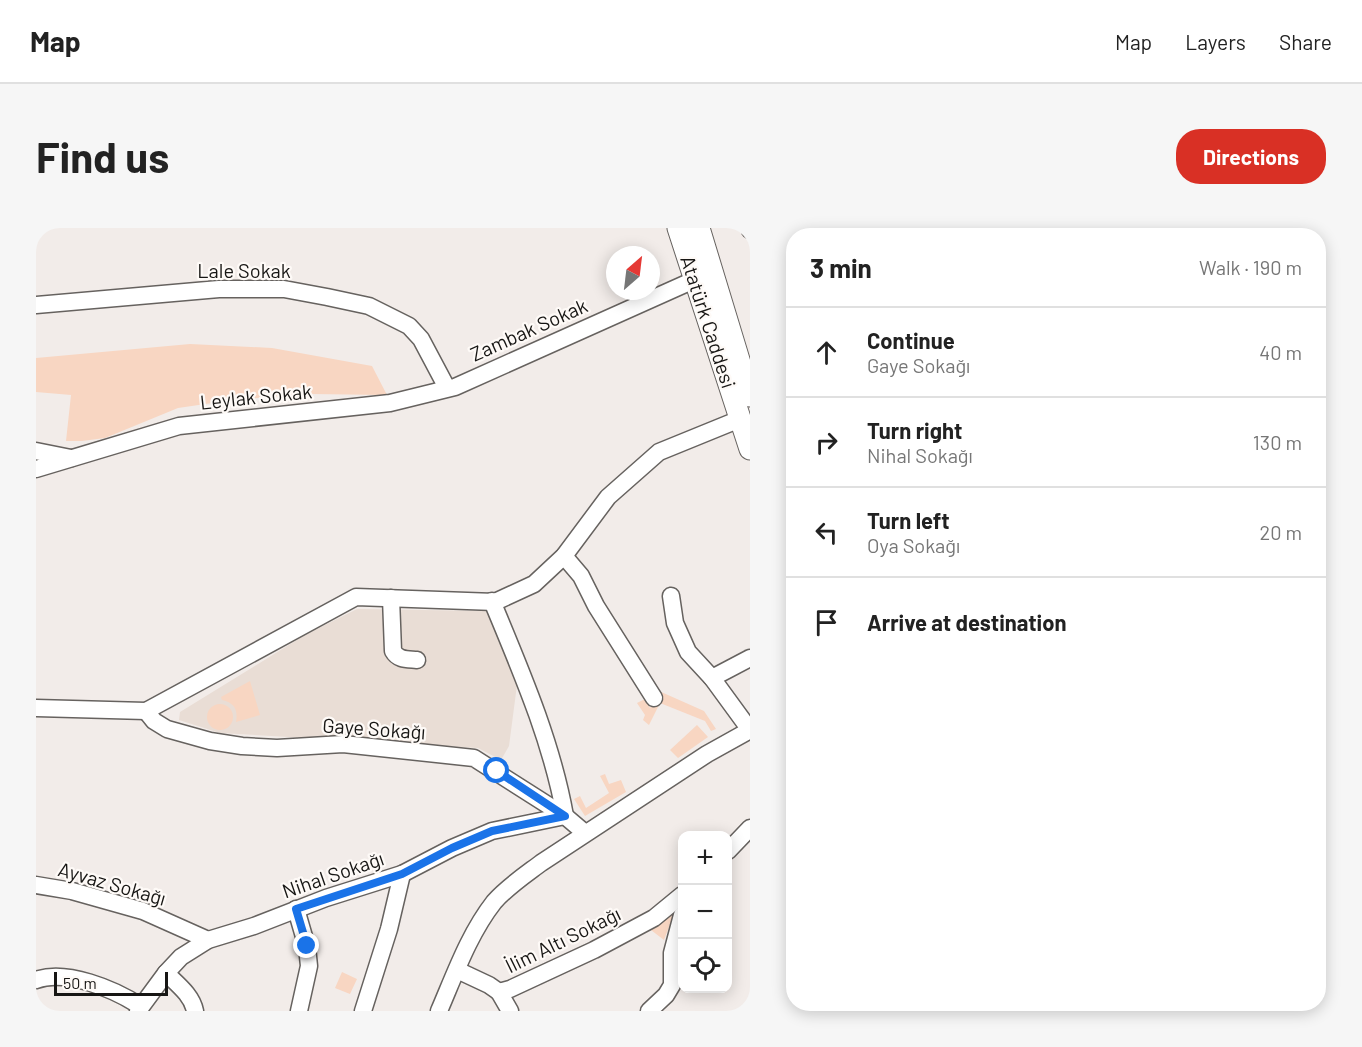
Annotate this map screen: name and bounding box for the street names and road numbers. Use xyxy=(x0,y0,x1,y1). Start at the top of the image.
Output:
street label: Atatürk Caddesi xyxy=(676,252,742,391)
street label: Lale Sokak xyxy=(197,258,291,282)
street label: Zambak Sokak xyxy=(466,293,591,366)
street label: Leylak Sokak xyxy=(199,378,313,414)
street label: Gaye Sokağı xyxy=(322,712,426,744)
street label: Nihal Sokağı xyxy=(279,845,387,903)
street label: Ayvaz Sokağı xyxy=(56,856,169,910)
street label: İlim Altı Sokağı xyxy=(501,901,624,977)

